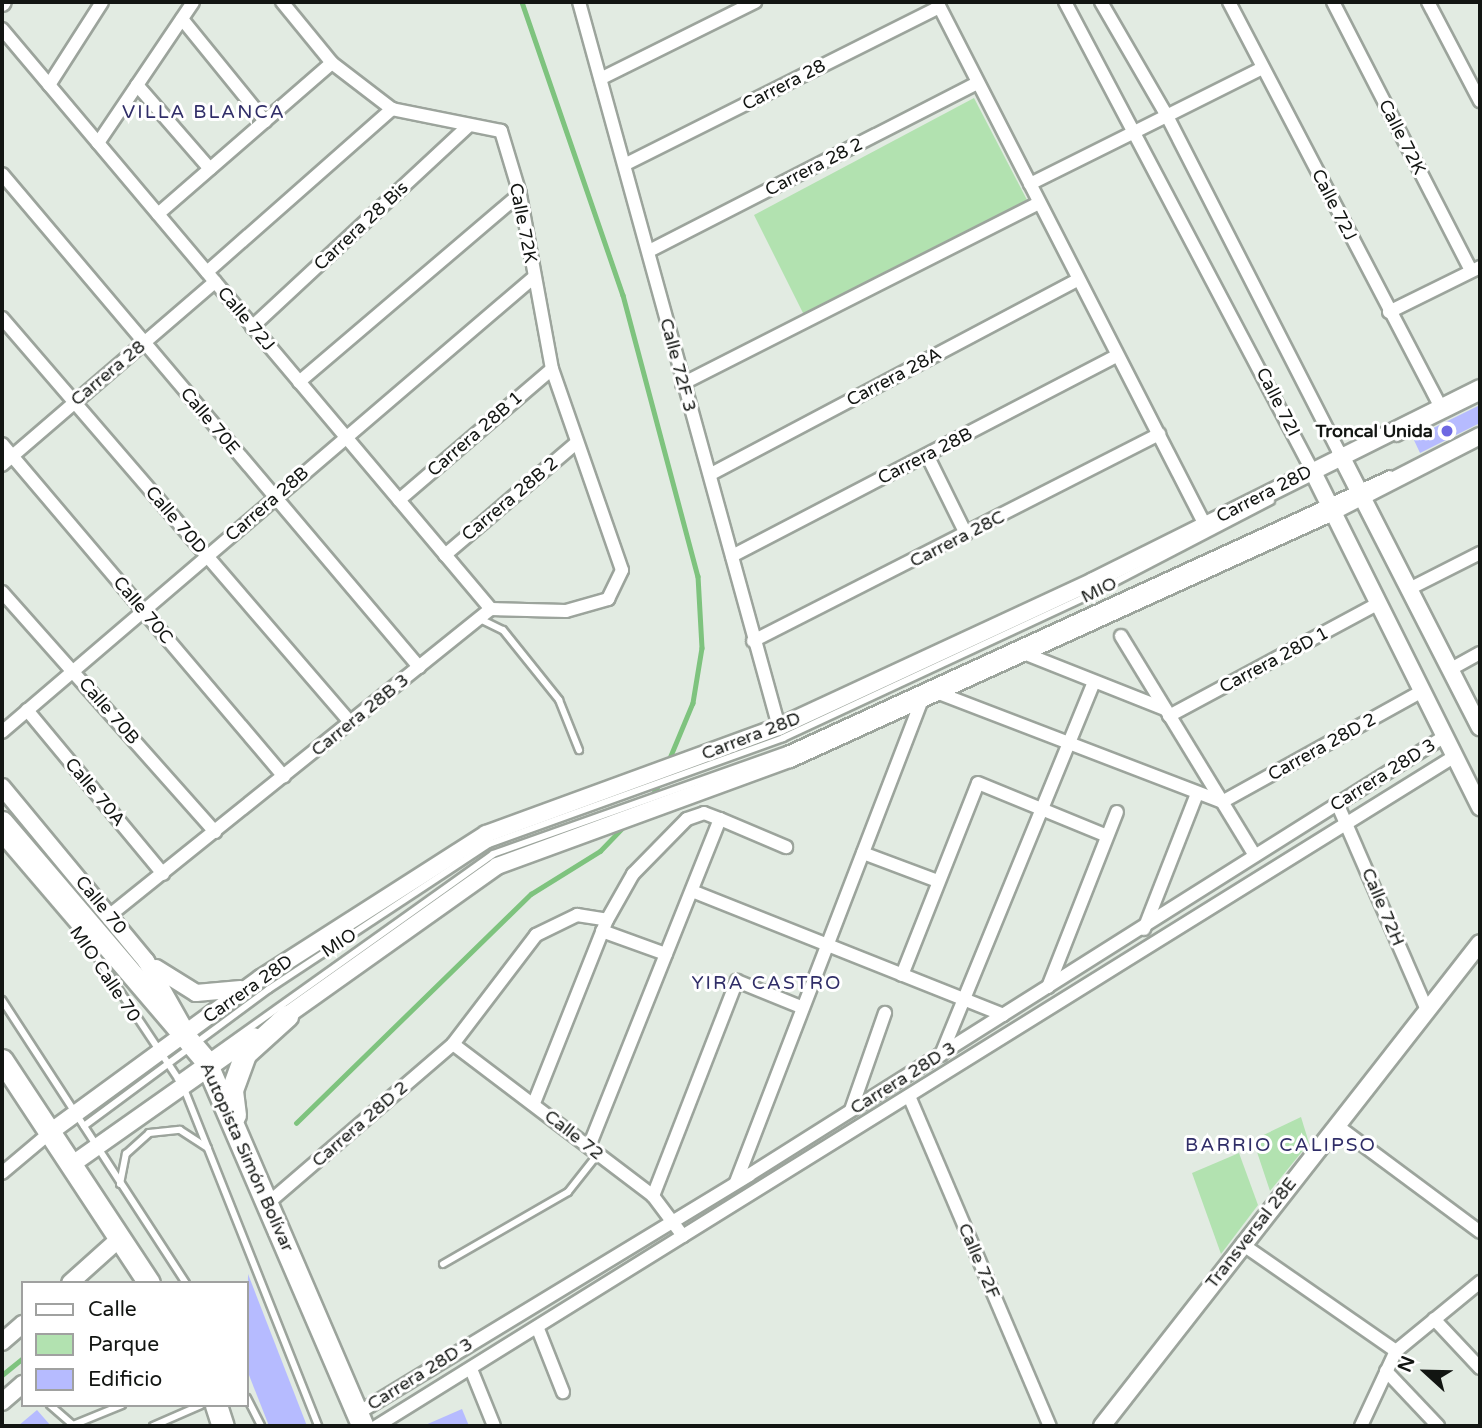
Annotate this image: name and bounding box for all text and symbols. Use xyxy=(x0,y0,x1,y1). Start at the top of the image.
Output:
street label: Carrera 28 xyxy=(739,55,829,115)
street label: Calle 72K xyxy=(1374,96,1430,178)
district label: VILLA BLANCA xyxy=(124,102,284,124)
street label: Carrera 28 2 xyxy=(762,133,866,201)
street label: Calle 72J xyxy=(1307,166,1361,244)
street label: Carrera 28 Bis xyxy=(309,177,413,275)
street label: Calle 72K xyxy=(505,181,541,265)
street label: Calle 72J xyxy=(213,282,279,356)
street label: Calle 72F 3 xyxy=(655,316,701,414)
street label: Carrera 28 xyxy=(66,336,150,410)
street label: Carrera 28A xyxy=(843,343,945,411)
street label: Calle 72I xyxy=(1252,364,1304,440)
street label: Calle 70E xyxy=(176,383,244,459)
street label: Carrera 28B 1 xyxy=(423,387,527,481)
place label: Troncal Unida xyxy=(1315,420,1433,442)
street label: Carrera 28B xyxy=(874,423,976,489)
marker: Troncal Unida xyxy=(1439,423,1455,439)
street label: Carrera 28B 2 xyxy=(457,452,563,546)
street label: Carrera 28D xyxy=(1213,461,1315,527)
street label: Carrera 28B xyxy=(221,462,313,546)
street label: Calle 70D xyxy=(141,482,211,558)
street label: Carrera 28C xyxy=(906,506,1008,572)
street label: Calle 70C xyxy=(109,572,177,648)
street label: MIO xyxy=(1078,572,1120,608)
street label: Carrera 28D 1 xyxy=(1216,622,1332,698)
street label: Carrera 28B 3 xyxy=(307,669,413,761)
street label: Calle 70B xyxy=(74,673,144,749)
street label: Carrera 28D xyxy=(699,707,803,765)
street label: Carrera 28D 2 xyxy=(1264,708,1380,786)
street label: Carrera 28D 3 xyxy=(1326,734,1440,816)
street label: Calle 70A xyxy=(60,753,130,831)
street label: Calle 72H xyxy=(1357,865,1409,949)
street label: Calle 70 xyxy=(71,871,131,939)
street label: MIO Calle 70 xyxy=(65,922,145,1026)
street label: MIO xyxy=(318,924,360,962)
street label: Carrera 28D xyxy=(199,950,297,1028)
district label: YIRA CASTRO xyxy=(693,973,841,995)
street label: Carrera 28D 3 xyxy=(846,1037,960,1119)
street label: Autopista Simón Bolívar xyxy=(195,1059,299,1255)
street label: Carrera 28D 2 xyxy=(308,1076,412,1172)
street label: Calle 72 xyxy=(540,1105,608,1165)
district label: BARRIO CALIPSO xyxy=(1187,1135,1375,1157)
street label: Transversal 28E xyxy=(1201,1173,1301,1293)
street label: Calle 72F xyxy=(953,1220,1005,1302)
legend xyxy=(21,1281,248,1407)
text: Calle xyxy=(88,1297,137,1322)
text: Parque xyxy=(88,1332,159,1357)
street label: Carrera 28D 3 xyxy=(363,1333,477,1415)
north arrow xyxy=(1391,1337,1461,1407)
text: N xyxy=(1393,1353,1420,1375)
text: Edificio xyxy=(88,1367,162,1392)

